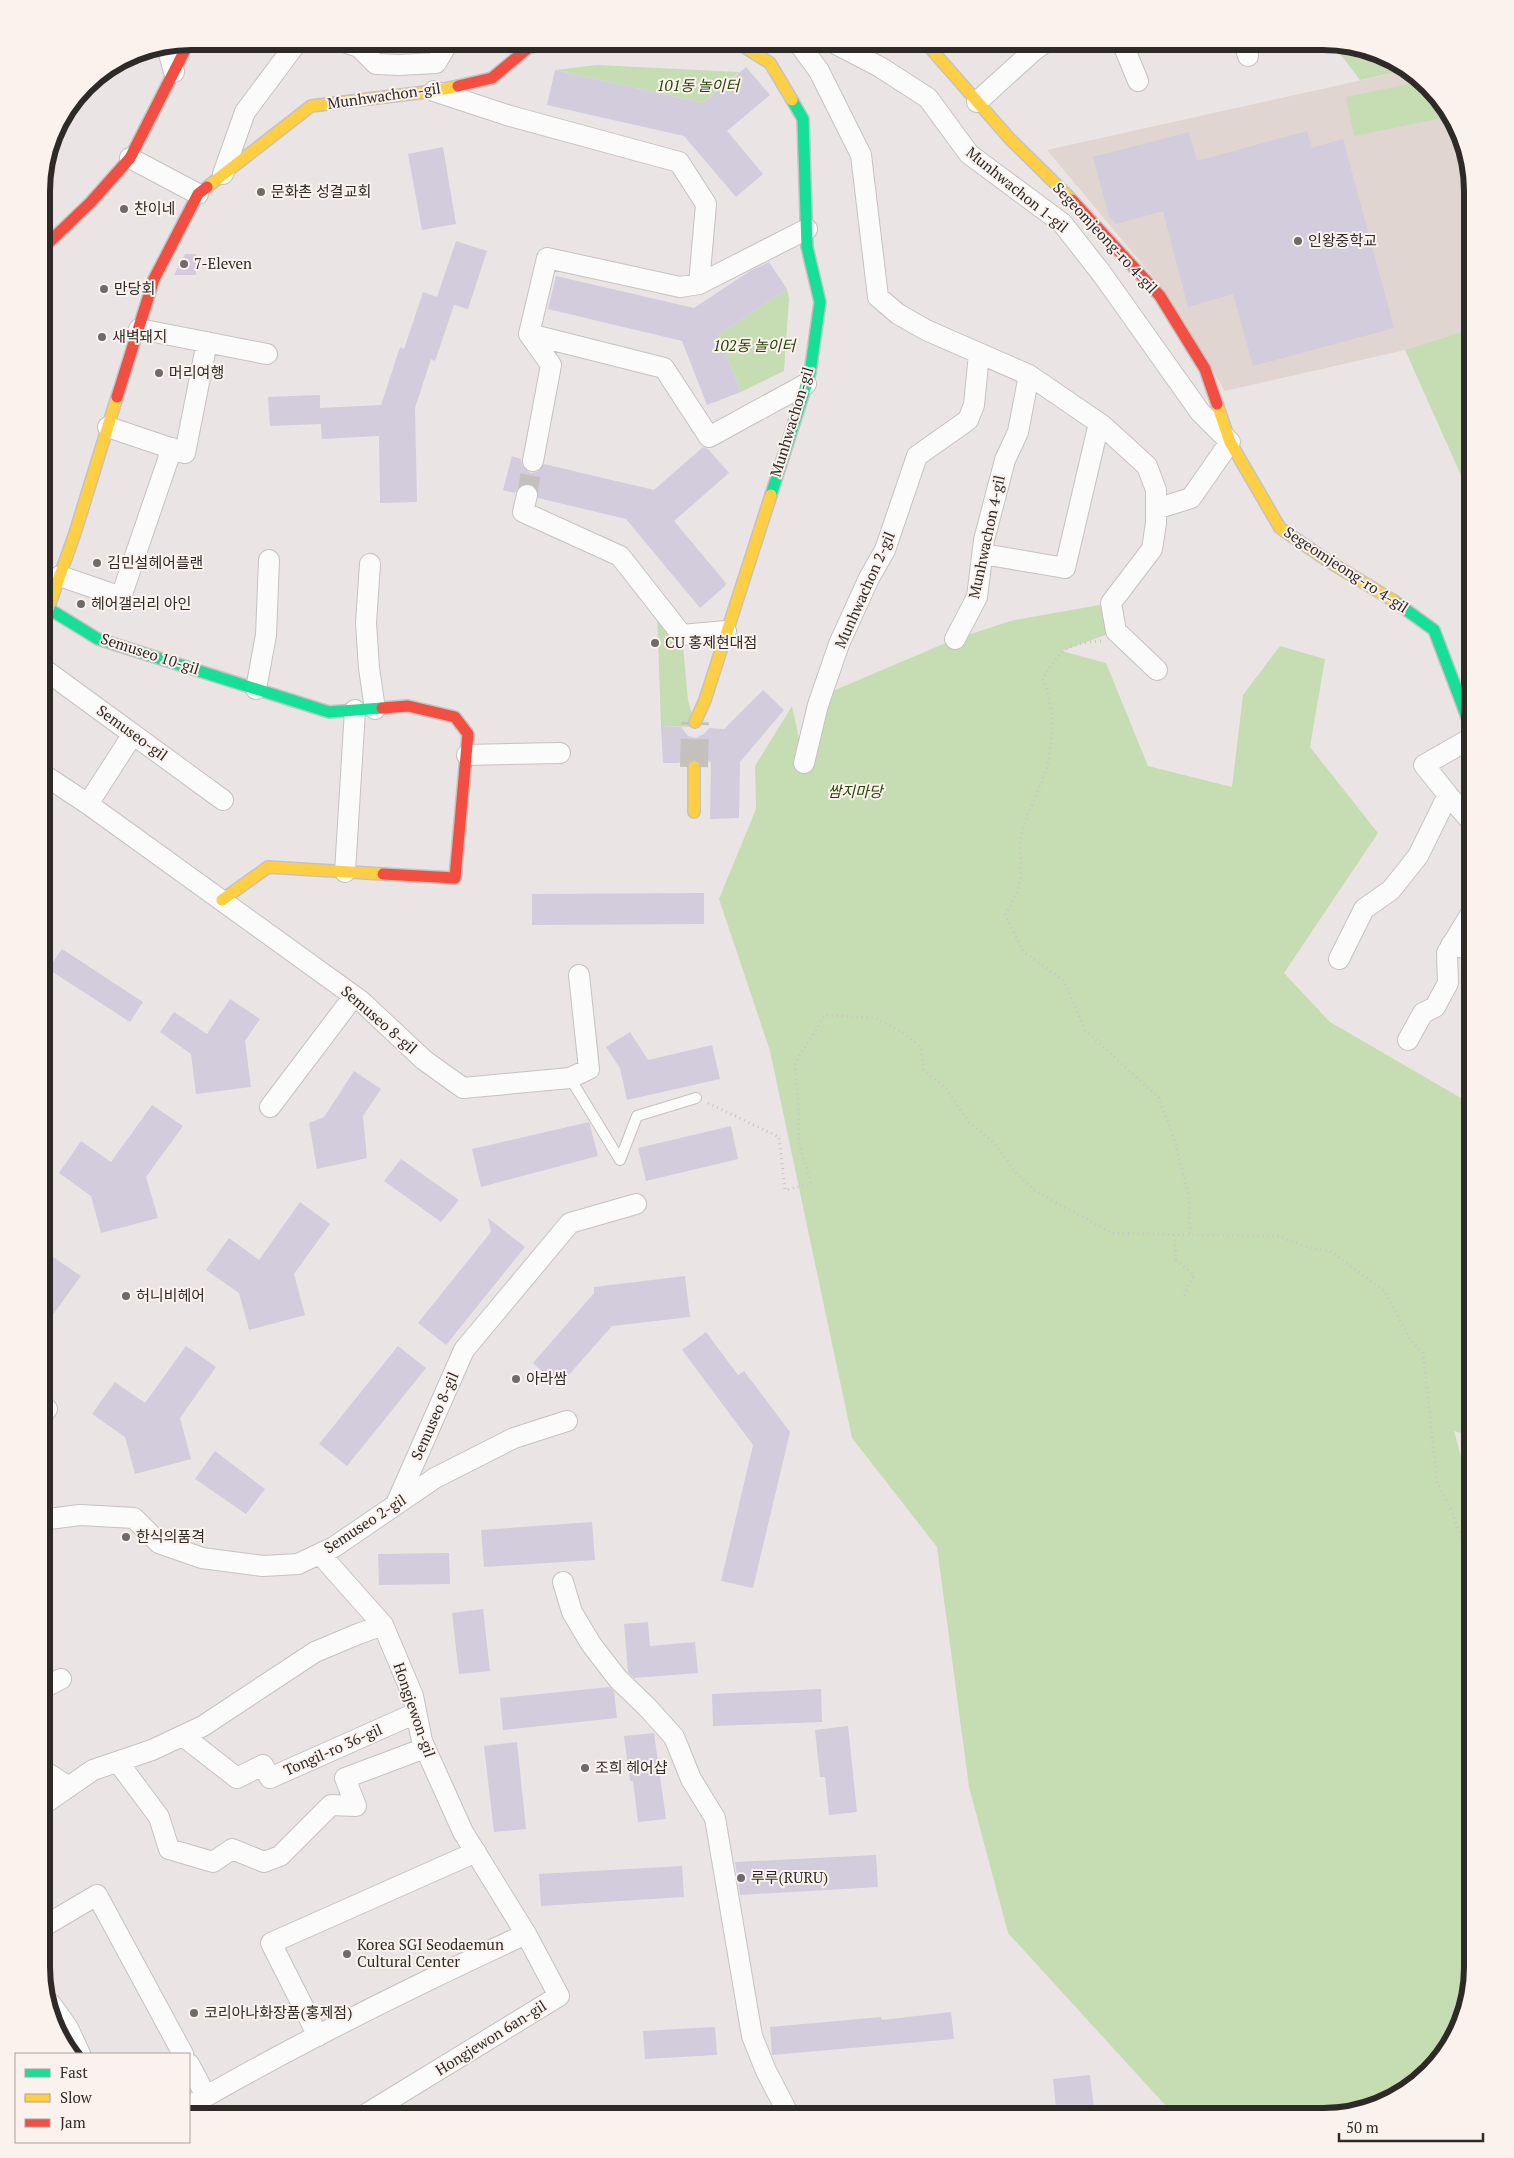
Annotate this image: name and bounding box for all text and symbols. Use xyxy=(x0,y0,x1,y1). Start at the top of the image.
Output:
park label: 101동 놀이터 xyxy=(657,75,741,95)
street label: Munhwachon-gil xyxy=(326,77,442,113)
street label: Munhwachon 1-gil xyxy=(962,142,1073,237)
street label: Segeomjeong-ro 4-gil xyxy=(1049,178,1162,297)
place label: 문화촌 성결교회 xyxy=(271,181,371,201)
marker: 문화촌 성결교회 xyxy=(255,186,267,198)
place label: 찬이네 xyxy=(134,198,175,218)
marker: 찬이네 xyxy=(118,203,130,215)
place label: 인왕중학교 xyxy=(1308,230,1377,250)
marker: 인왕중학교 xyxy=(1292,235,1304,247)
place label: 7-Eleven xyxy=(194,253,252,273)
marker: 7-Eleven xyxy=(178,258,190,270)
place label: 만당회 xyxy=(114,278,155,298)
marker: 만당회 xyxy=(98,283,110,295)
place label: 새벽돼지 xyxy=(112,326,167,346)
marker: 새벽돼지 xyxy=(96,331,108,343)
park label: 102동 놀이터 xyxy=(713,335,797,355)
place label: 머리여행 xyxy=(169,362,224,382)
street label: Munhwachon-gil xyxy=(765,364,817,479)
marker: 머리여행 xyxy=(153,367,165,379)
street label: Munhwachon 4-gil xyxy=(963,473,1009,600)
street label: Segeomjeong-ro 4-gil xyxy=(1280,521,1413,617)
street label: Munhwachon 2-gil xyxy=(829,528,899,651)
place label: 김민설헤어플랜 xyxy=(107,552,204,572)
marker: 김민설헤어플랜 xyxy=(91,557,103,569)
place label: 헤어갤러리 아인 xyxy=(91,593,191,613)
marker: 헤어갤러리 아인 xyxy=(75,598,87,610)
street label: Semuseo 10-gil xyxy=(99,628,202,678)
place label: CU 홍제현대점 xyxy=(665,632,757,652)
marker: CU 홍제현대점 xyxy=(649,637,661,649)
street label: Semuseo-gil xyxy=(93,700,172,765)
park label: 쌈지마당 xyxy=(827,781,885,801)
street label: Semuseo 8-gil xyxy=(337,981,422,1058)
place label: 허니비헤어 xyxy=(136,1285,205,1305)
marker: 허니비헤어 xyxy=(120,1290,132,1302)
street label: Semuseo 8-gil xyxy=(406,1368,462,1463)
place label: 아라쌈 xyxy=(526,1368,568,1388)
marker: 아라쌈 xyxy=(510,1373,522,1385)
street label: Semuseo 2-gil xyxy=(319,1489,409,1557)
place label: 한식의품격 xyxy=(136,1526,205,1546)
marker: 한식의품격 xyxy=(120,1531,132,1543)
street label: Hongjewon-gil xyxy=(389,1660,441,1760)
street label: Tongil-ro 36-gil xyxy=(280,1718,385,1780)
place label: 조희 헤어샵 xyxy=(595,1757,668,1777)
marker: 조희 헤어샵 xyxy=(579,1762,591,1774)
place label: 루루(RURU) xyxy=(751,1867,828,1887)
marker: 루루(RURU) xyxy=(735,1872,747,1884)
place label: Korea SGI Seodaemun Cultural Center xyxy=(357,1934,504,1971)
marker: Korea SGI Seodaemun Cultural Center xyxy=(341,1948,353,1960)
street label: Hongjewon 6an-gil xyxy=(431,1995,550,2079)
place label: 코리아나화장품(홍제점) xyxy=(204,2002,352,2022)
marker: 코리아나화장품(홍제점) xyxy=(188,2007,200,2019)
legend xyxy=(15,2053,190,2143)
text: Fast xyxy=(60,2062,88,2082)
text: Slow xyxy=(60,2087,93,2107)
scale bar xyxy=(1339,2110,1483,2142)
text: Jam xyxy=(60,2112,86,2132)
text: 50 m xyxy=(1346,2117,1379,2137)

